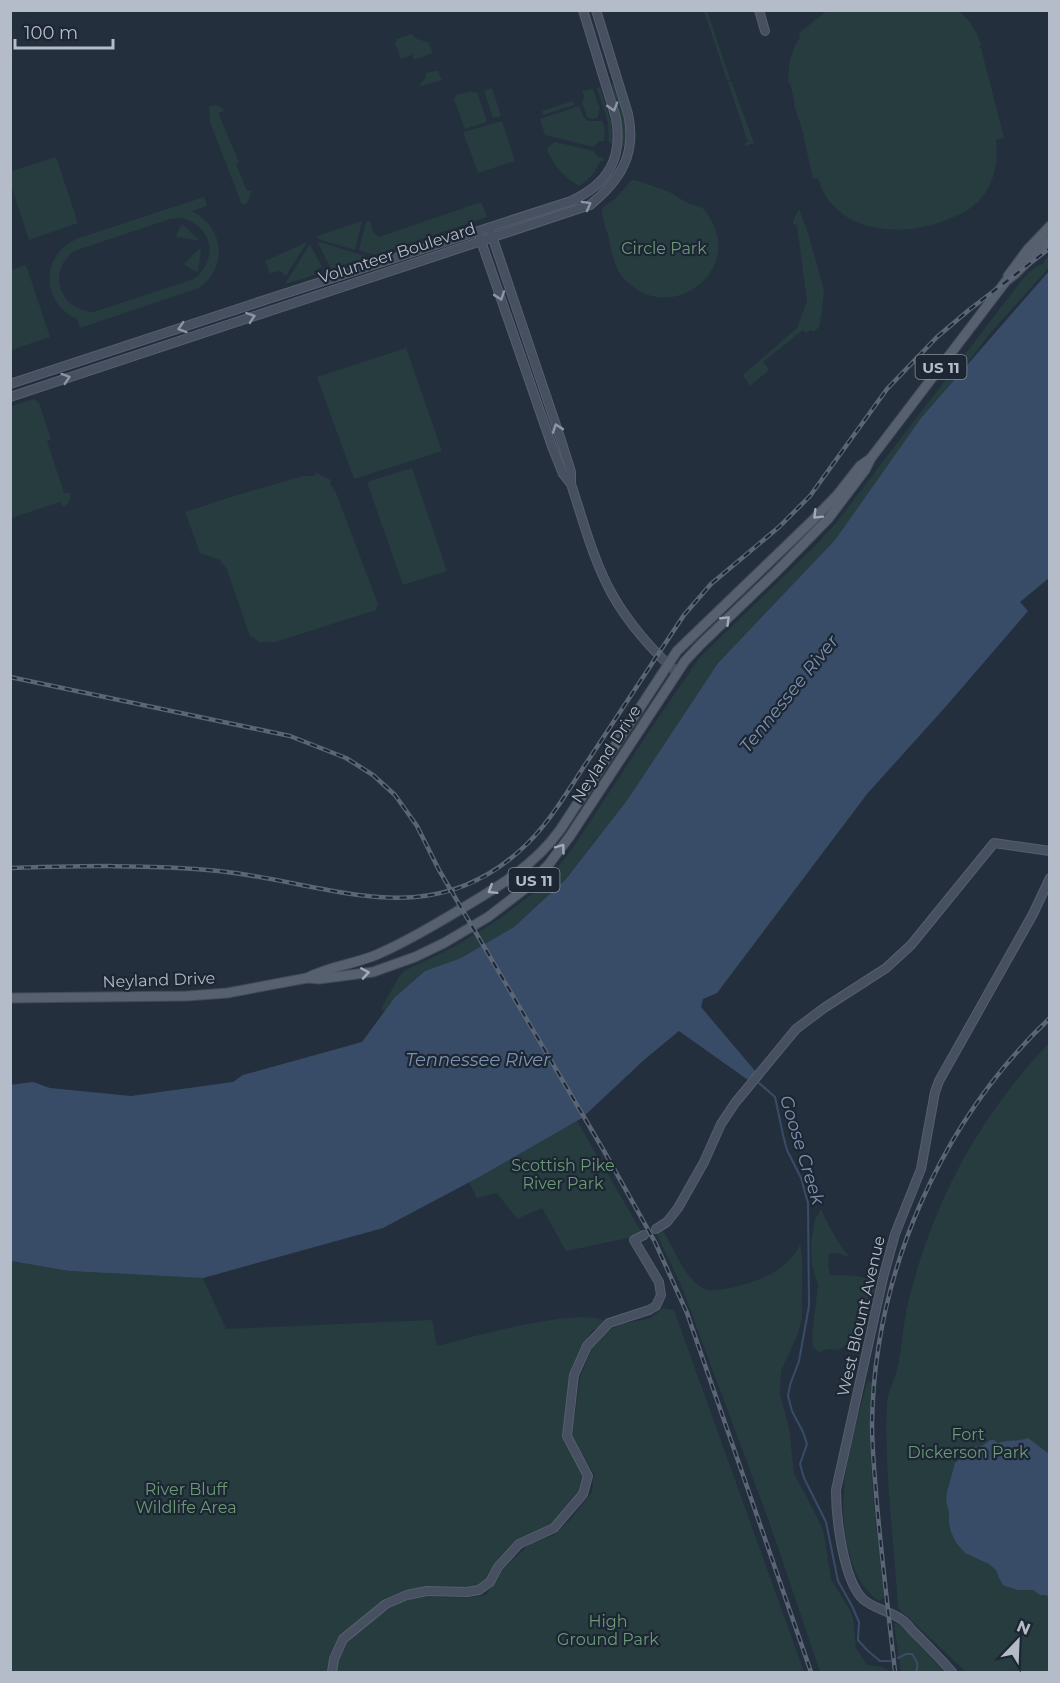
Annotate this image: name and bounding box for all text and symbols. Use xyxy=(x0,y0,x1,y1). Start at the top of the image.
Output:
scale bar xyxy=(15,12,112,50)
text: 100 m xyxy=(24,22,78,44)
one-way arrow xyxy=(606,101,618,112)
one-way arrow xyxy=(581,201,591,212)
street label: Volunteer Boulevard xyxy=(316,219,478,287)
park label: Circle Park xyxy=(621,239,707,258)
one-way arrow xyxy=(492,290,505,301)
one-way arrow xyxy=(245,311,256,324)
one-way arrow xyxy=(177,320,188,333)
road number: US 11 xyxy=(916,355,966,379)
one-way arrow xyxy=(60,373,71,385)
one-way arrow xyxy=(552,423,565,434)
one-way arrow xyxy=(813,508,824,519)
one-way arrow xyxy=(720,616,730,627)
water label: Tennessee River xyxy=(735,630,844,757)
street label: Neyland Drive xyxy=(567,702,645,806)
one-way arrow xyxy=(554,844,565,855)
road number: US 11 xyxy=(508,868,560,892)
one-way arrow xyxy=(488,883,498,895)
one-way arrow xyxy=(361,967,370,979)
street label: Neyland Drive xyxy=(102,969,216,991)
water label: Tennessee River xyxy=(406,1049,551,1071)
water label: Goose Creek xyxy=(775,1093,829,1209)
park label: Scottish Pike River Park xyxy=(511,1156,615,1193)
street label: West Blount Avenue xyxy=(833,1234,889,1398)
park label: Fort Dickerson Park xyxy=(907,1425,1029,1462)
park label: River Bluff Wildlife Area xyxy=(135,1480,237,1517)
north arrow xyxy=(988,1611,1048,1671)
park label: High Ground Park xyxy=(557,1612,659,1649)
text: N xyxy=(1014,1616,1033,1639)

